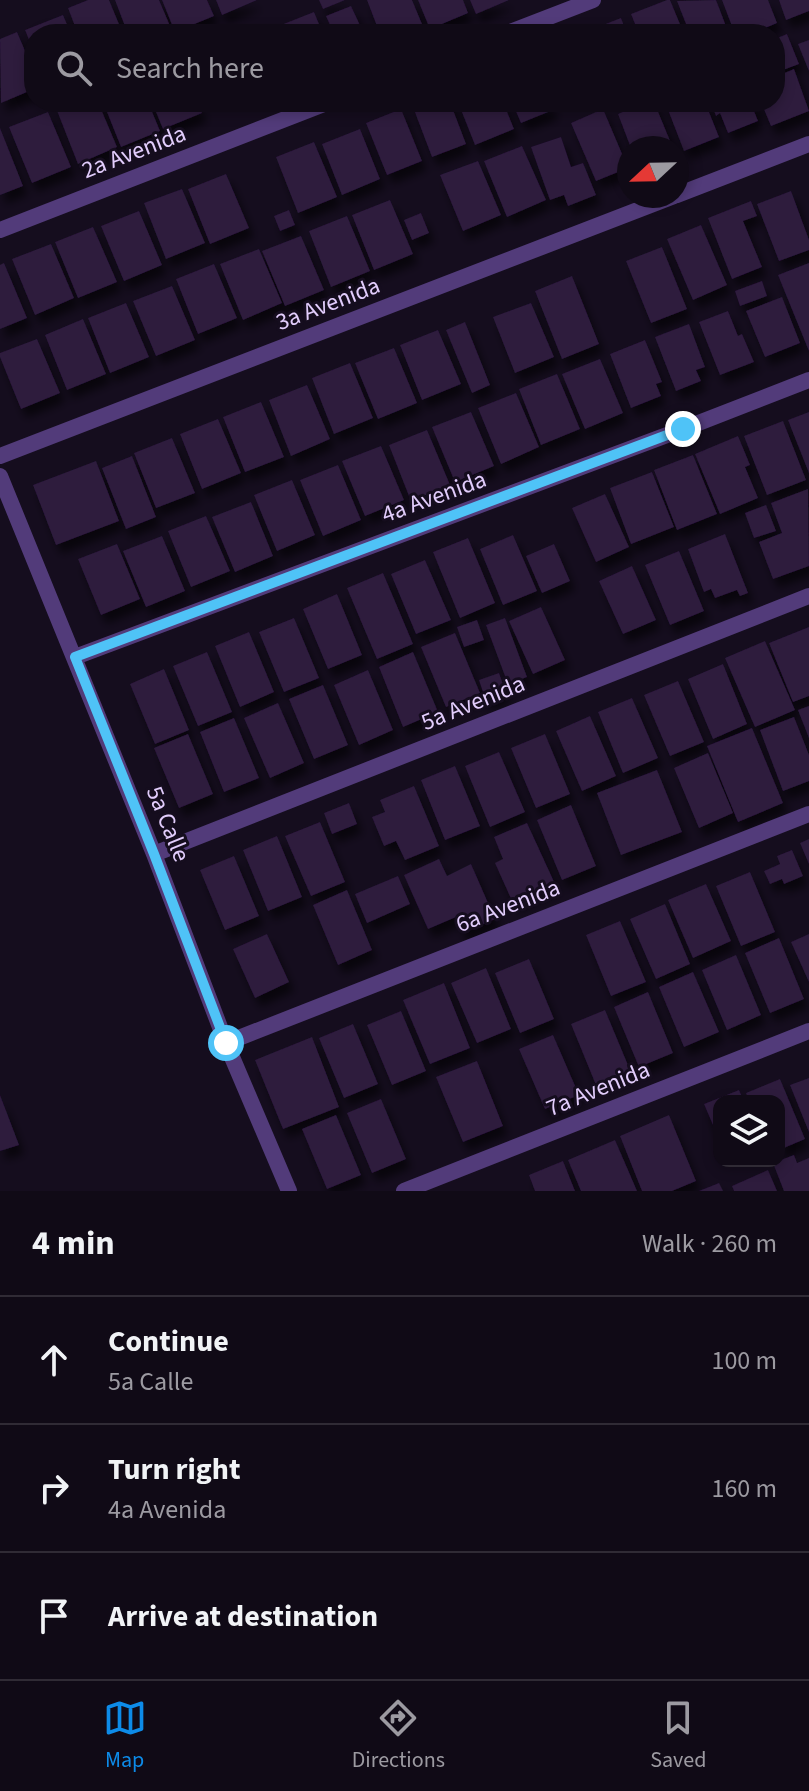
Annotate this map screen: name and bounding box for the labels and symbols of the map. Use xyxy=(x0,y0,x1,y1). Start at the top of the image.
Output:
street label: 2a Avenida xyxy=(77,116,191,188)
north arrow xyxy=(617,136,689,208)
street label: 3a Avenida xyxy=(271,268,385,340)
route end xyxy=(665,411,701,447)
street label: 4a Avenida xyxy=(377,462,491,532)
street label: 5a Avenida xyxy=(416,666,530,740)
street label: 5a Calle xyxy=(137,781,199,867)
street label: 6a Avenida xyxy=(451,870,565,942)
route start xyxy=(208,1025,244,1061)
street label: 7a Avenida xyxy=(541,1052,655,1126)

